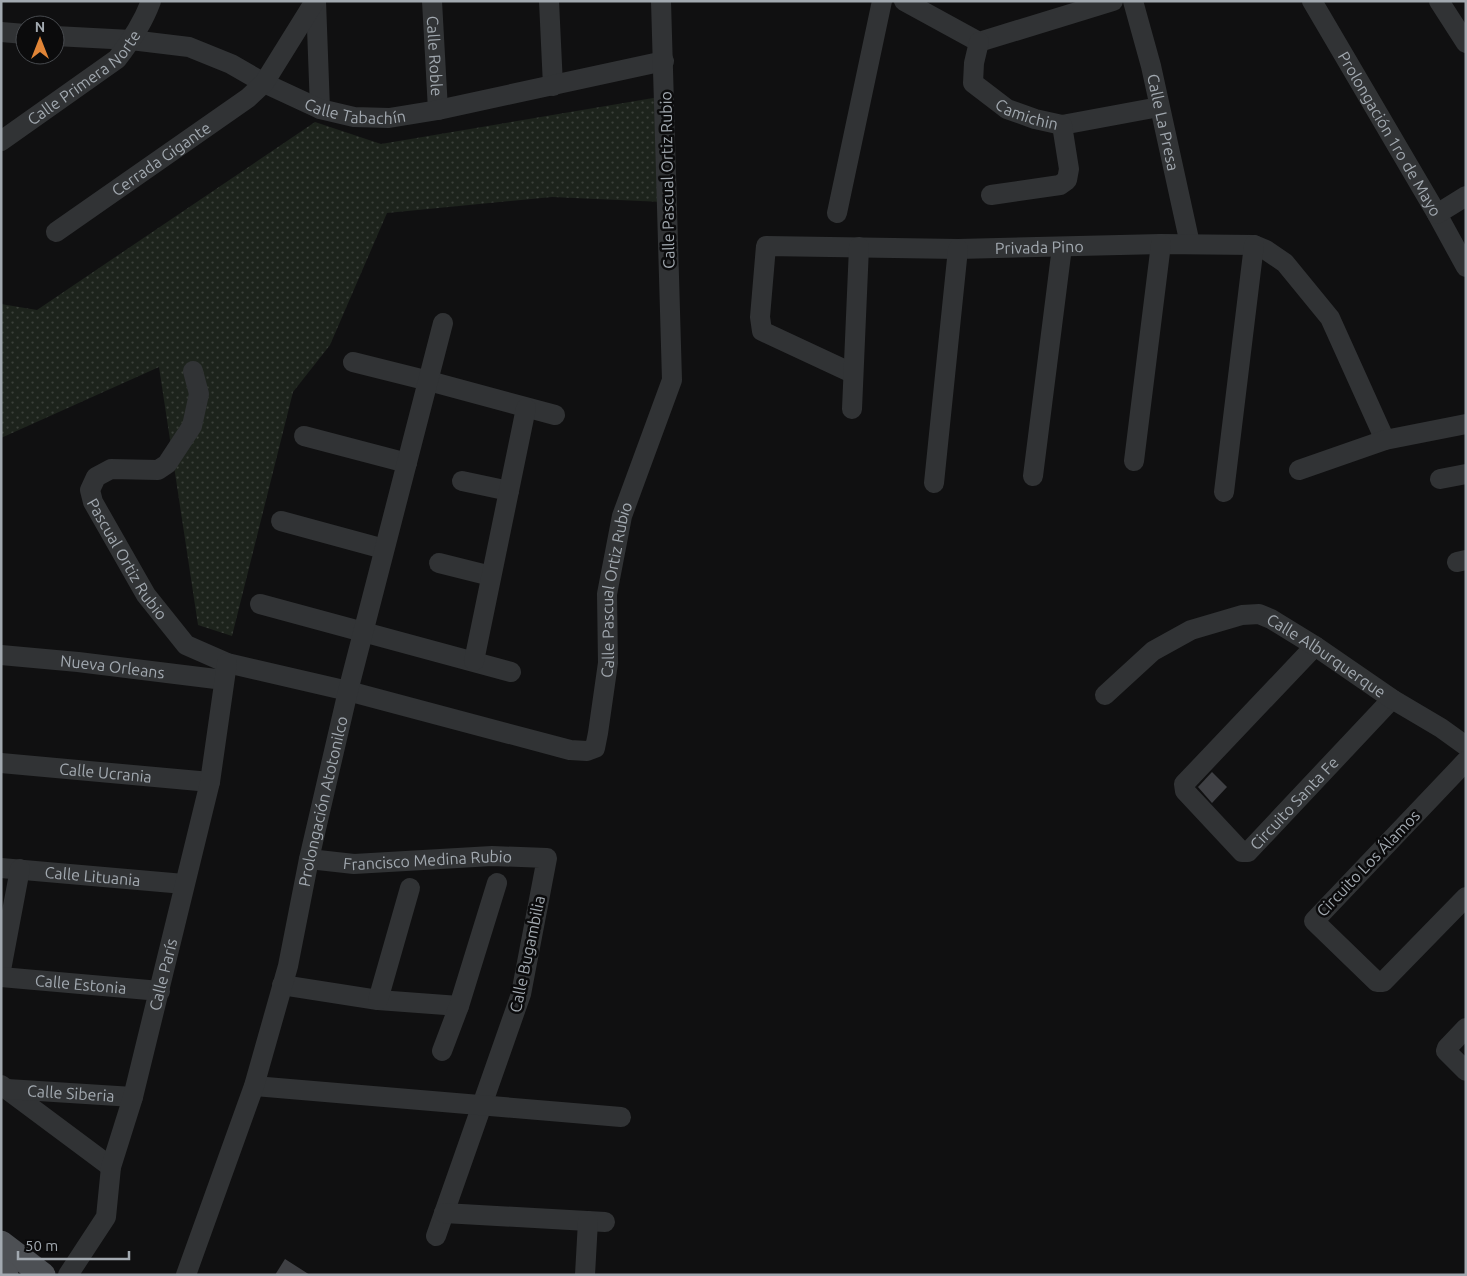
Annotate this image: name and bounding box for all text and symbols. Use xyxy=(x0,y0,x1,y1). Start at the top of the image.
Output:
north arrow xyxy=(15,15,65,65)
street label: Calle Roble xyxy=(424,15,446,97)
street label: Calle Primera Norte xyxy=(22,22,140,128)
street label: Prolongación 1ro de Mayo xyxy=(1335,48,1445,219)
street label: Calle La Presa xyxy=(1144,72,1183,172)
street label: Calle Pascual Ortiz Rubio xyxy=(656,91,678,269)
street label: Calle Tabachín xyxy=(302,94,407,127)
street label: Camichin xyxy=(992,94,1060,133)
street label: Cerrada Gigante xyxy=(108,118,214,199)
street label: Privada Pino xyxy=(995,237,1084,257)
street label: Pascual Ortiz Rubio xyxy=(84,495,171,623)
street label: Calle Pascual Ortiz Rubio xyxy=(597,499,635,679)
street label: Calle Alburquerque xyxy=(1264,610,1389,701)
street label: Nueva Orleans xyxy=(59,651,166,682)
street label: Prolongación Atotonilco xyxy=(295,714,351,888)
street label: Circuito Santa Fe xyxy=(1246,753,1342,853)
street label: Calle Ucrania xyxy=(58,759,153,786)
street label: Circuito Los Álamos xyxy=(1311,805,1423,920)
street label: Francisco Medina Rubio xyxy=(342,847,512,873)
street label: Calle Lituania xyxy=(44,863,141,889)
street label: Calle Bugambilia xyxy=(506,894,548,1014)
street label: Calle París xyxy=(145,937,180,1012)
street label: Calle Estonia xyxy=(34,971,127,997)
street label: Calle Siberia xyxy=(27,1081,115,1105)
scale bar xyxy=(18,1228,129,1260)
text: 50 m xyxy=(25,1237,58,1254)

